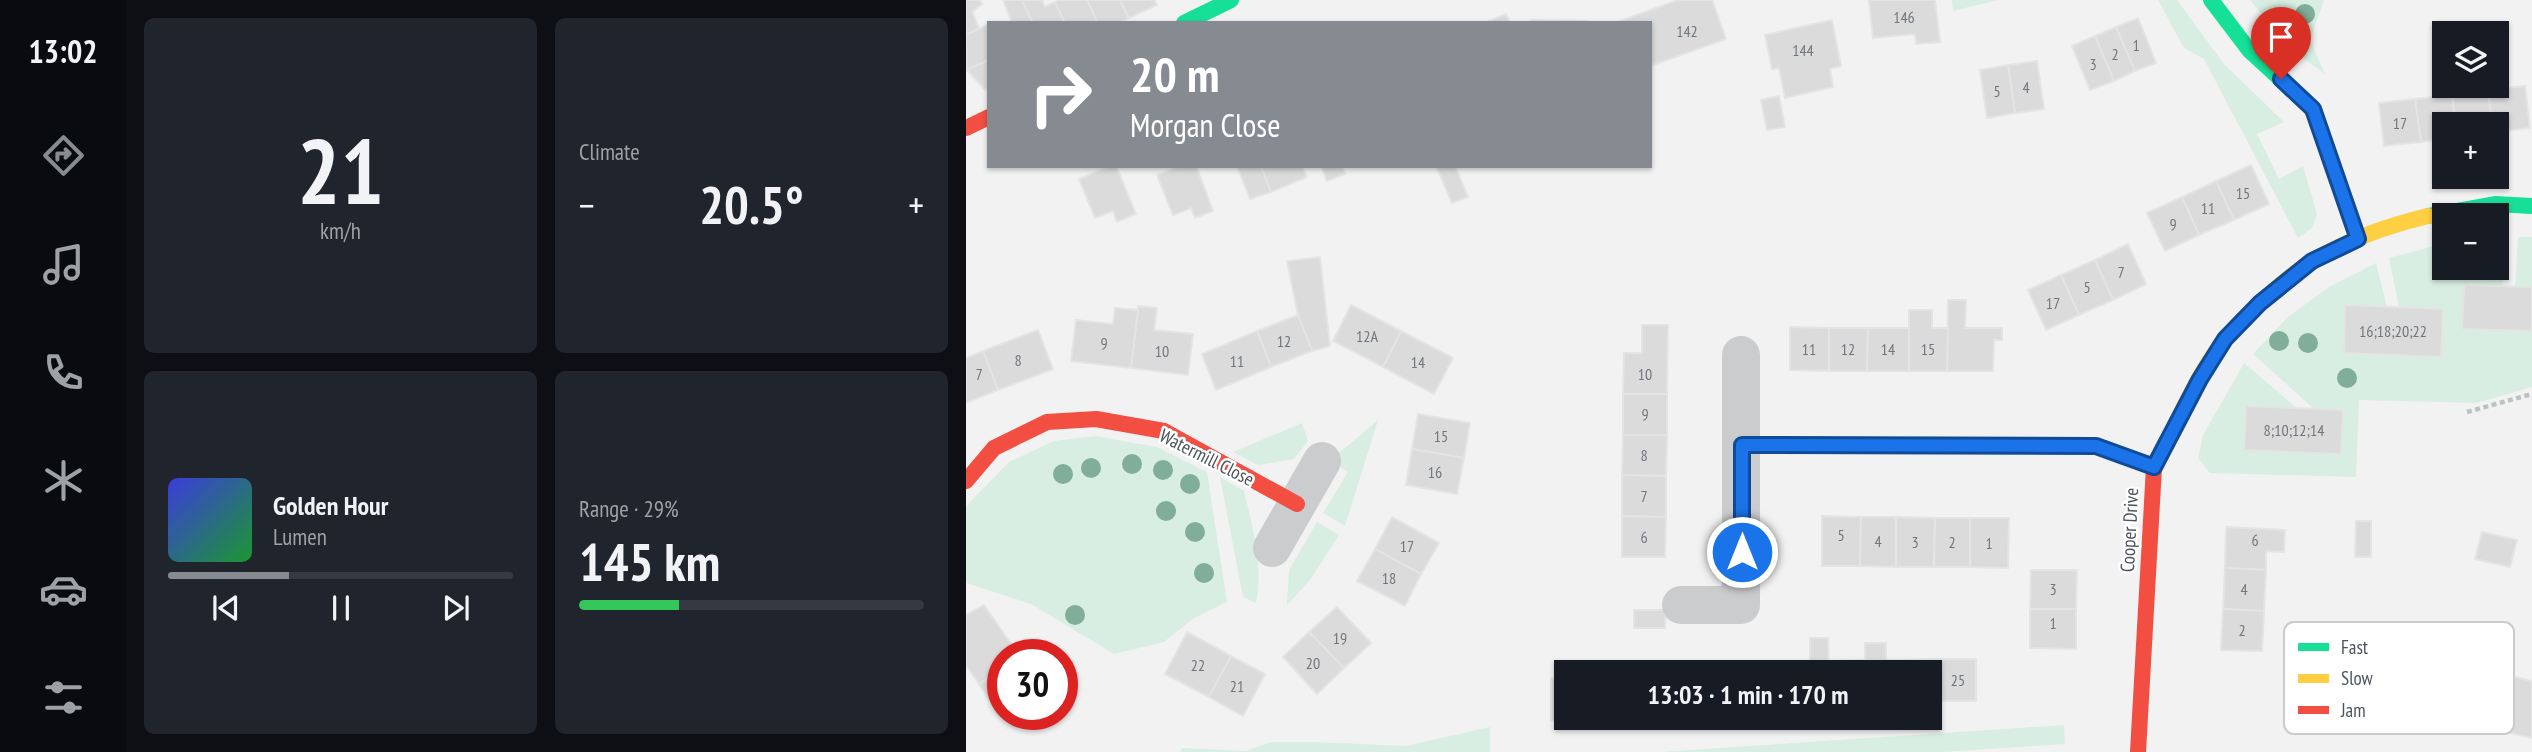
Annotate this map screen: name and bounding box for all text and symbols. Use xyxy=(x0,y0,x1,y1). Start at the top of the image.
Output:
house number: 146 xyxy=(1893,7,1915,27)
pin xyxy=(2251,7,2311,79)
icon: arrive xyxy=(2262,18,2300,56)
house number: 142 xyxy=(1676,21,1698,41)
map controls xyxy=(2432,21,2509,280)
button: layers xyxy=(2432,21,2509,98)
text: 13:02 xyxy=(28,30,98,72)
house number: 1 xyxy=(2132,35,2140,55)
house number: 144 xyxy=(1792,40,1814,60)
text: 20 m xyxy=(1130,42,1219,106)
house number: 2 xyxy=(2111,44,2119,64)
icon: right xyxy=(1015,49,1106,140)
house number: 3 xyxy=(2089,54,2097,74)
house number: 4 xyxy=(2022,77,2030,97)
house number: 5 xyxy=(1993,81,2001,101)
text: Morgan Close xyxy=(1130,104,1280,146)
text: 21 xyxy=(297,111,384,229)
button: + xyxy=(2432,112,2509,189)
house number: 17 xyxy=(2393,113,2407,133)
icon: directions xyxy=(39,131,88,180)
text: Climate xyxy=(579,137,640,166)
text: 20.5° xyxy=(699,171,804,238)
text: − xyxy=(579,180,595,229)
text: + xyxy=(908,180,924,229)
house number: 15 xyxy=(2236,183,2250,203)
house number: 11 xyxy=(2201,198,2215,218)
button: − xyxy=(2432,203,2509,280)
house number: 9 xyxy=(2169,214,2177,234)
text: km/h xyxy=(320,216,361,245)
icon: music xyxy=(39,240,88,289)
house number: 7 xyxy=(2117,262,2125,282)
house number: 5 xyxy=(2083,277,2091,297)
house number: 17 xyxy=(2046,293,2060,313)
house number: 16;18;20;22 xyxy=(2359,321,2427,341)
house number: 12A xyxy=(1356,326,1378,346)
house number: 12 xyxy=(1277,331,1291,351)
house number: 9 xyxy=(1100,333,1108,353)
house number: 11 xyxy=(1802,339,1816,359)
house number: 12 xyxy=(1841,339,1855,359)
house number: 14 xyxy=(1881,339,1895,359)
house number: 15 xyxy=(1921,339,1935,359)
house number: 10 xyxy=(1155,341,1169,361)
icon: phone xyxy=(39,348,88,397)
house number: 8 xyxy=(1014,350,1022,370)
house number: 11 xyxy=(1230,351,1244,371)
house number: 14 xyxy=(1411,352,1425,372)
house number: 7 xyxy=(975,364,983,384)
house number: 10 xyxy=(1638,364,1652,384)
house number: 9 xyxy=(1641,404,1649,424)
house number: 8;10;12;14 xyxy=(2264,420,2324,440)
street label: Watermill Close xyxy=(1156,423,1258,491)
house number: 15 xyxy=(1434,426,1448,446)
house number: 8 xyxy=(1640,445,1648,465)
icon: climate xyxy=(39,456,88,505)
house number: 16 xyxy=(1428,462,1442,482)
house number: 7 xyxy=(1640,486,1648,506)
street label: Cooper Drive xyxy=(2115,487,2143,573)
text: Golden Hour xyxy=(273,489,388,522)
text: Range · 29% xyxy=(579,494,679,523)
position arrow xyxy=(1705,515,1779,589)
text: Lumen xyxy=(273,522,327,551)
house number: 5 xyxy=(1837,525,1845,545)
house number: 6 xyxy=(1640,527,1648,547)
text: 145 km xyxy=(579,528,720,595)
house number: 6 xyxy=(2251,530,2259,550)
house number: 4 xyxy=(1874,531,1882,551)
house number: 3 xyxy=(1911,532,1919,552)
house number: 2 xyxy=(1948,532,1956,552)
house number: 1 xyxy=(1985,533,1993,553)
house number: 17 xyxy=(1400,536,1414,556)
icon: car xyxy=(39,565,88,614)
house number: 18 xyxy=(1382,568,1396,588)
house number: 3 xyxy=(2049,579,2057,599)
house number: 4 xyxy=(2240,579,2248,599)
icon: previous xyxy=(207,589,245,627)
icon: pause xyxy=(322,589,360,627)
icon: next xyxy=(437,589,475,627)
house number: 1 xyxy=(2049,613,2057,633)
house number: 2 xyxy=(2238,620,2246,640)
legend xyxy=(2284,622,2514,734)
house number: 19 xyxy=(1333,628,1347,648)
text: Fast xyxy=(2341,635,2369,659)
speed limit sign: 30 xyxy=(987,639,1078,730)
house number: 20 xyxy=(1306,653,1320,673)
house number: 22 xyxy=(1191,655,1205,675)
text: Slow xyxy=(2341,666,2374,690)
house number: 25 xyxy=(1951,670,1965,690)
icon: filters xyxy=(39,673,88,722)
house number: 21 xyxy=(1230,676,1244,696)
text: 13:03 · 1 min · 170 m xyxy=(1648,678,1848,711)
text: Jam xyxy=(2340,698,2366,722)

